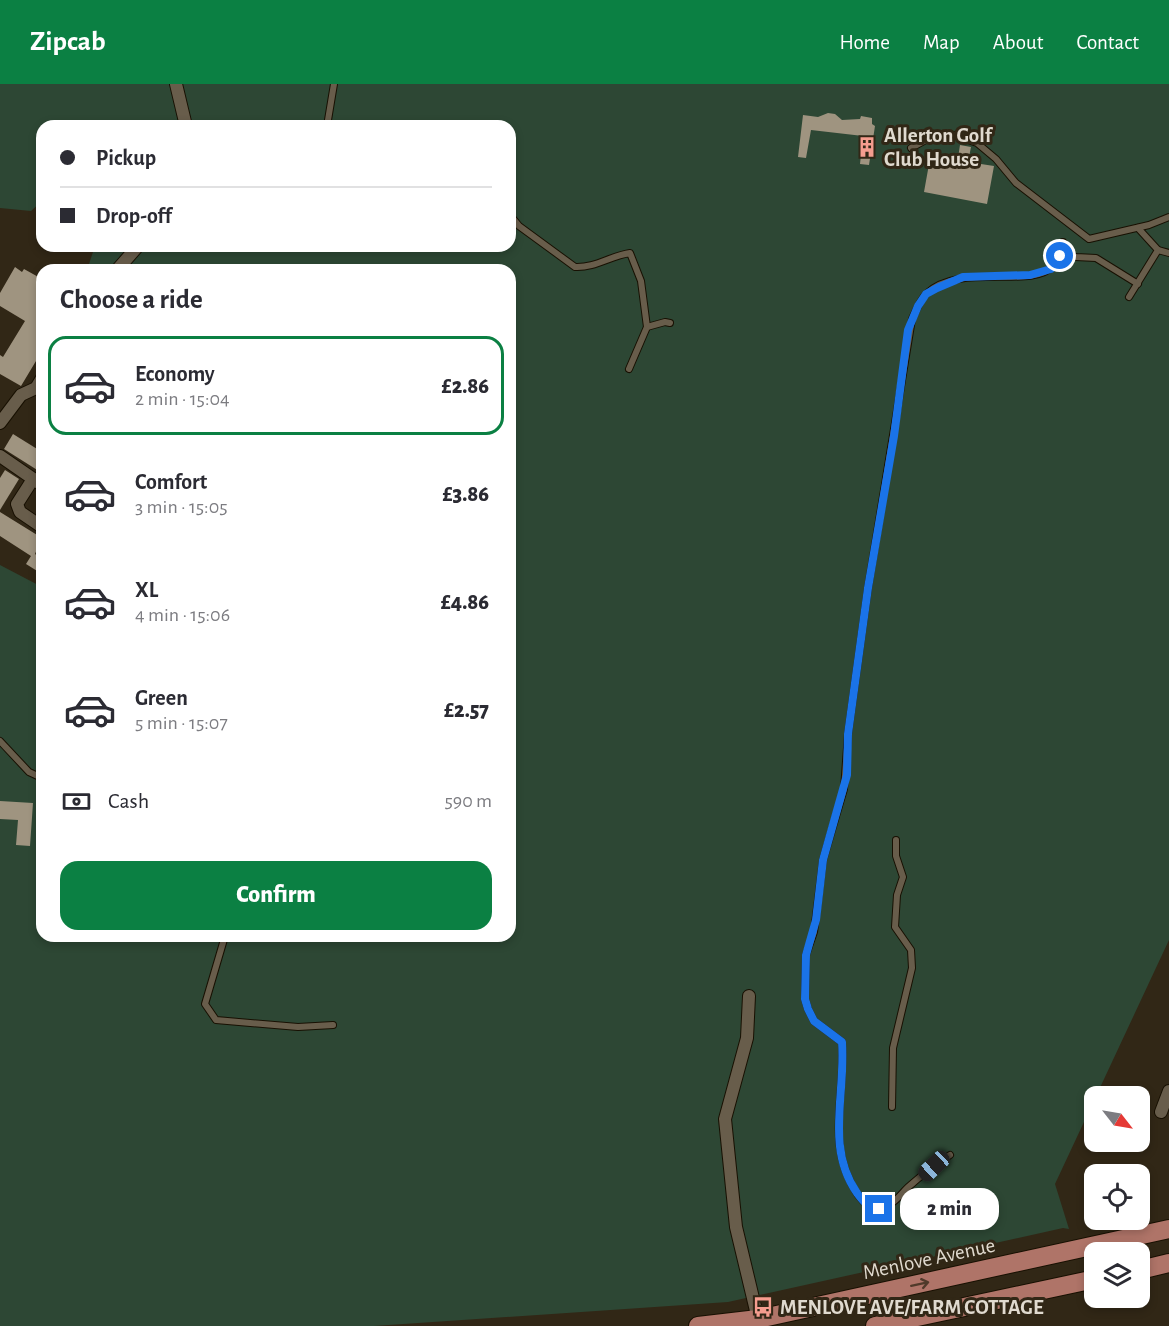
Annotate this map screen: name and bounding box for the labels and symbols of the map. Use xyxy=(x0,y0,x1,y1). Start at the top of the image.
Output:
place label: Allerton Golf Club House xyxy=(884,125,994,170)
building icon: Allerton Golf Club House xyxy=(855,135,879,159)
route start xyxy=(1046,242,1073,269)
north arrow xyxy=(1084,1086,1150,1152)
car xyxy=(915,1147,953,1185)
callout: 2 min xyxy=(900,1188,999,1230)
route end xyxy=(865,1195,892,1222)
street label: Menlove Avenue xyxy=(861,1235,997,1283)
one-way arrow xyxy=(910,1277,929,1289)
bus stop icon: MENLOVE AVE/FARM COTTAGE xyxy=(751,1295,775,1319)
place label: MENLOVE AVE/FARM COTTAGE xyxy=(780,1297,1044,1318)

